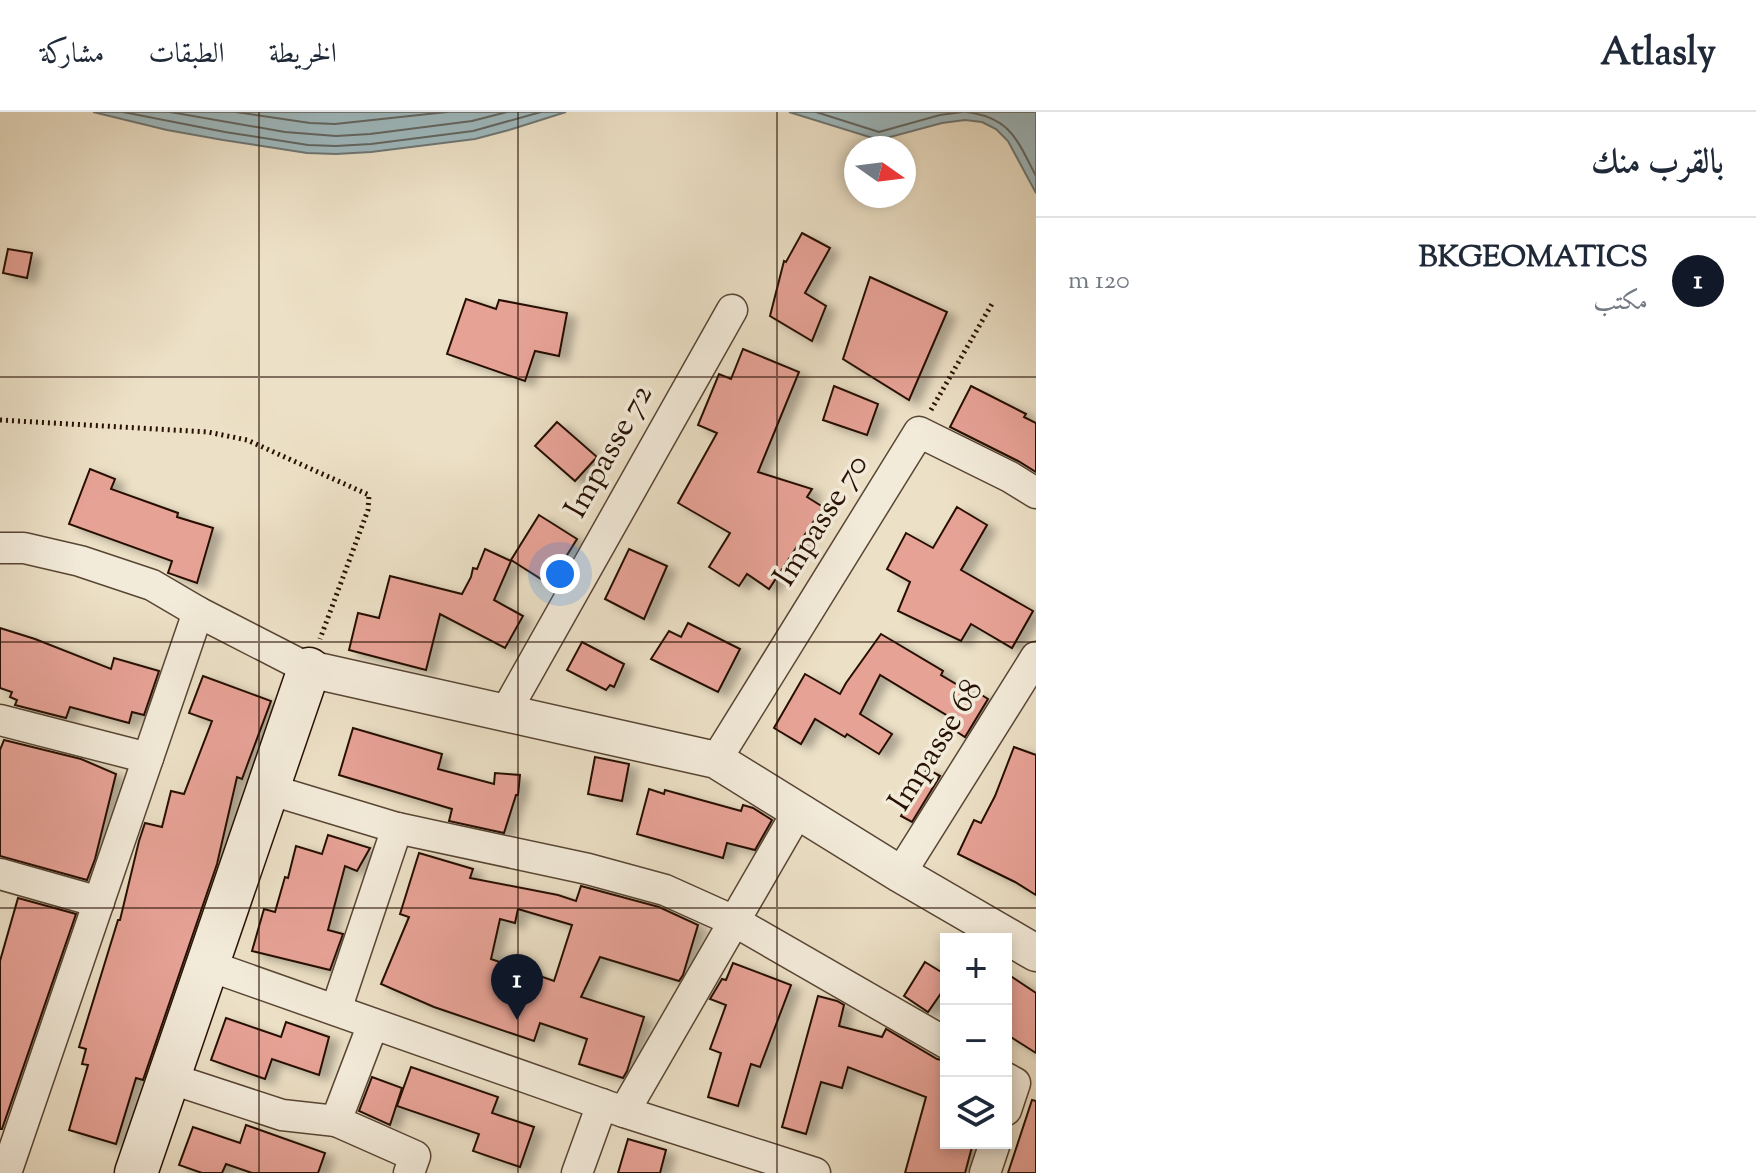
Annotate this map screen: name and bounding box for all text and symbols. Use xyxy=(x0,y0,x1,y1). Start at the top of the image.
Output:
text: Atlasly xyxy=(1600,28,1716,82)
text: مشاركة xyxy=(40,35,104,75)
text: الطبقات xyxy=(148,35,225,75)
text: الخريطة xyxy=(269,35,337,75)
north arrow xyxy=(844,136,916,208)
text: بالقرب منك xyxy=(1591,139,1724,188)
text: BKGEOMATICS xyxy=(1419,237,1648,280)
text: 120 m xyxy=(1068,263,1130,300)
text: 1 xyxy=(1694,263,1702,300)
text: مكتب xyxy=(1593,284,1648,321)
street label: Impasse 72 xyxy=(554,377,666,527)
street label: Impasse 70 xyxy=(763,446,881,596)
your location xyxy=(540,554,580,594)
street label: Impasse 68 xyxy=(878,671,996,821)
map controls xyxy=(940,933,1012,1149)
button: + xyxy=(940,933,1012,1005)
pin: 1 xyxy=(491,954,543,1020)
button: − xyxy=(940,1005,1012,1077)
button: layers xyxy=(940,1077,1012,1149)

